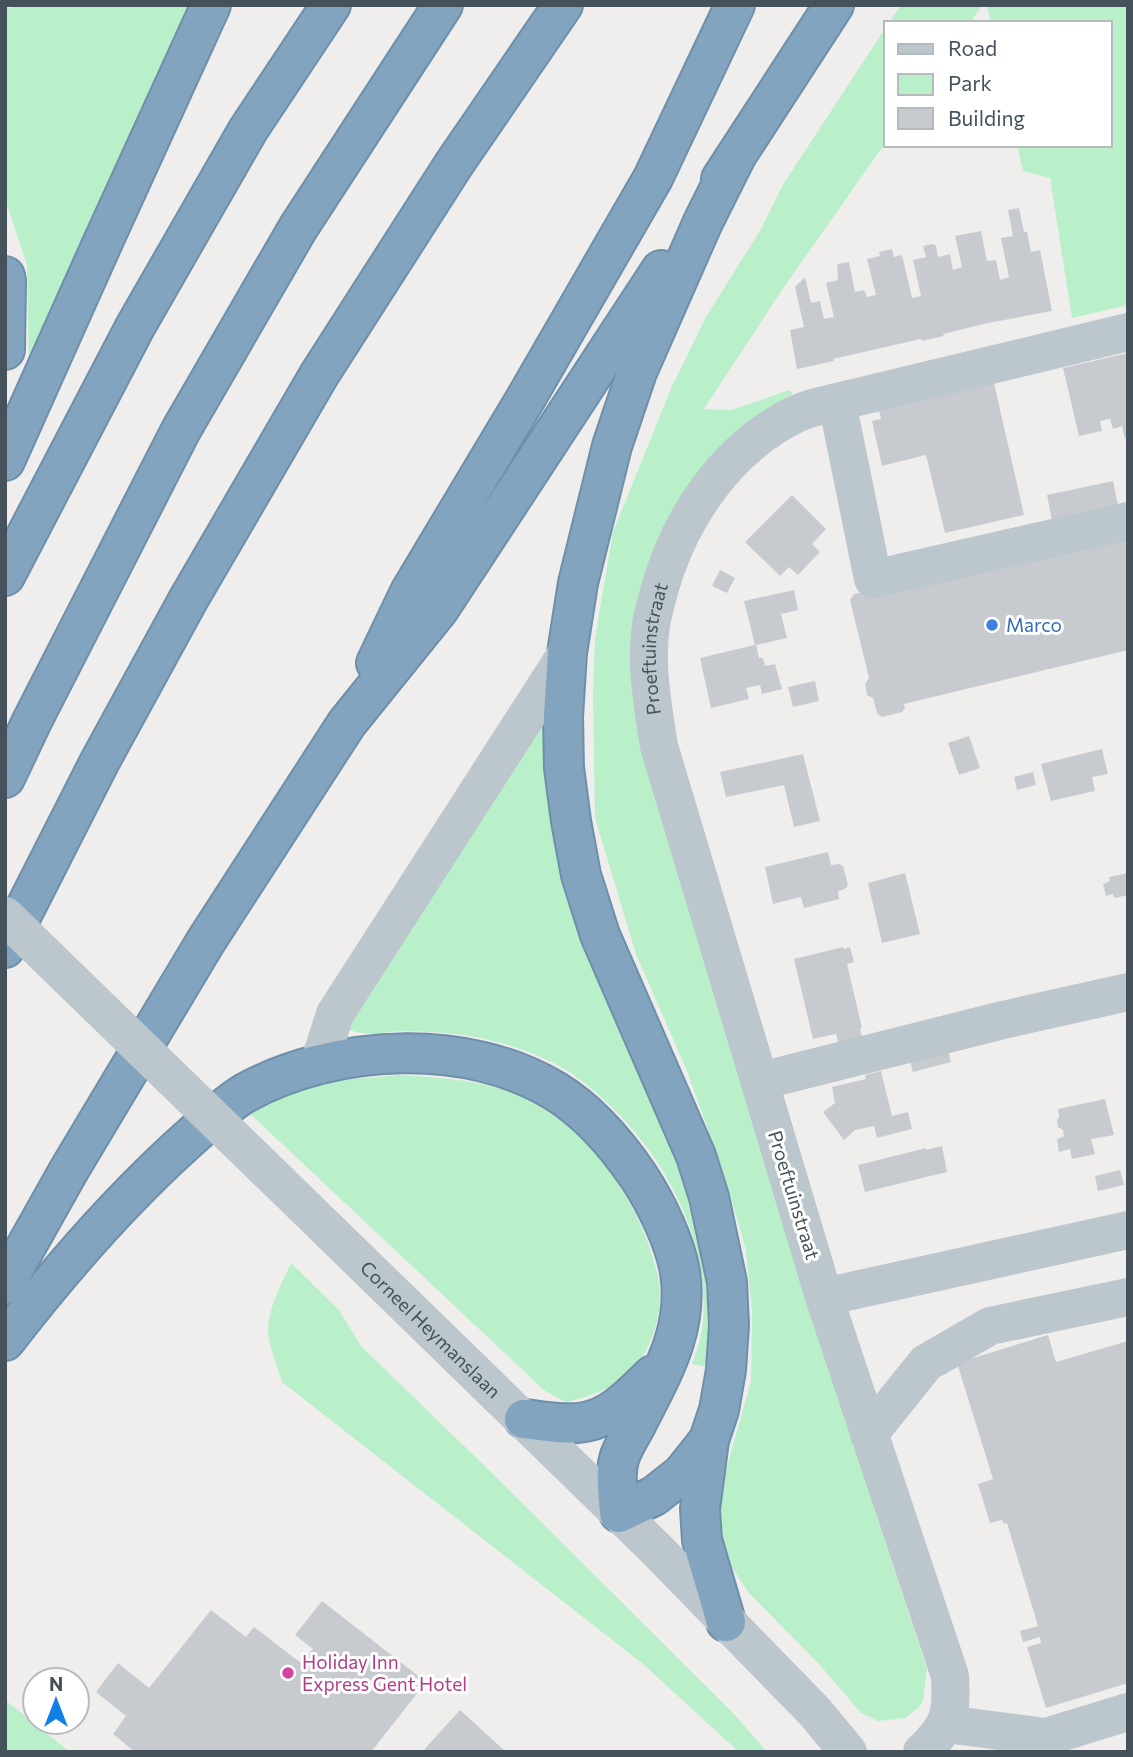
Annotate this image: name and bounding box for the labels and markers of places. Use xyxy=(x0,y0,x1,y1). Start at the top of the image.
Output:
place label: Marco xyxy=(1006,613,1062,636)
marker: Marco xyxy=(984,617,1000,633)
place label: Holiday Inn Express Gent Hotel xyxy=(302,1650,467,1695)
marker: Holiday Inn Express Gent Hotel xyxy=(280,1665,296,1681)

